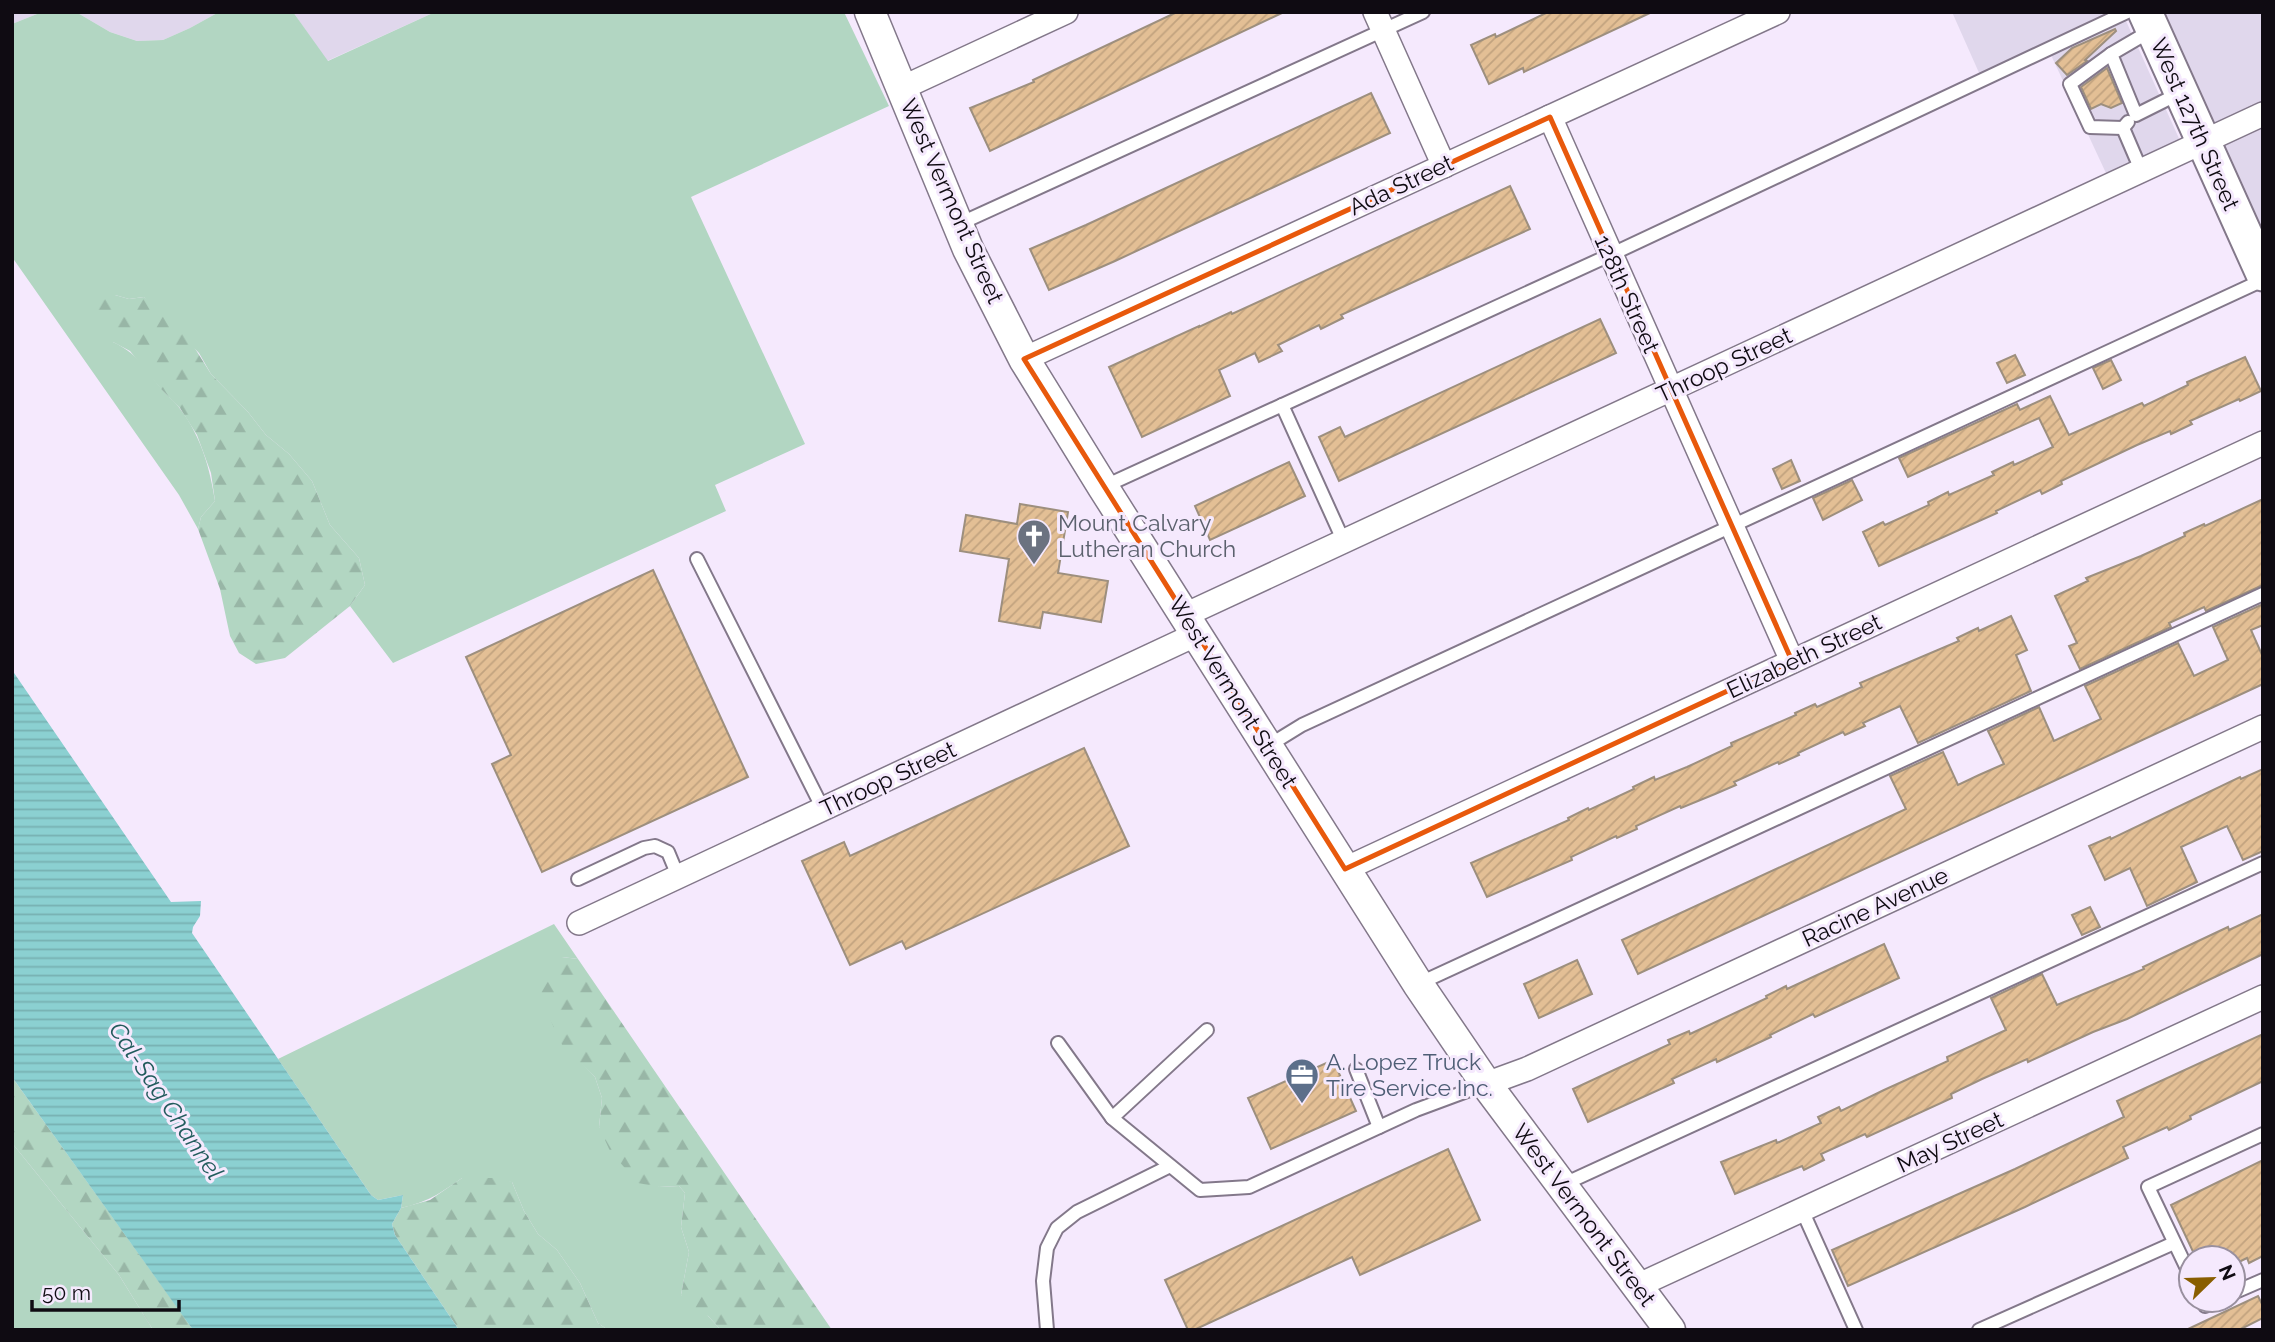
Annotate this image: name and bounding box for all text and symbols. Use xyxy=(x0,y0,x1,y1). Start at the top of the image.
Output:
street label: West 127th Street xyxy=(2145,34,2246,214)
street label: West Vermont Street xyxy=(895,94,1010,308)
street label: Ada Street xyxy=(1344,149,1457,220)
street label: 128th Street xyxy=(1589,231,1666,357)
street label: Throop Street xyxy=(1652,321,1796,408)
place label: Mount Calvary Lutheran Church xyxy=(1058,509,1236,562)
church icon: Mount Calvary Lutheran Church xyxy=(1015,517,1053,566)
street label: West Vermont Street xyxy=(1163,591,1304,793)
street label: Elizabeth Street xyxy=(1722,608,1886,703)
street label: Throop Street xyxy=(816,735,960,822)
street label: Racine Avenue xyxy=(1798,861,1952,952)
water label: Cal-Sag Channel xyxy=(103,1016,230,1185)
place label: A. Lopez Truck Tire Service Inc. xyxy=(1326,1048,1493,1101)
office icon: A. Lopez Truck Tire Service Inc. xyxy=(1283,1056,1321,1105)
street label: May Street xyxy=(1893,1105,2007,1178)
street label: West Vermont Street xyxy=(1507,1118,1662,1311)
north arrow xyxy=(2177,1244,2247,1314)
text: N xyxy=(2215,1261,2241,1283)
scale bar xyxy=(32,1268,178,1312)
text: 50 m xyxy=(42,1280,91,1305)

